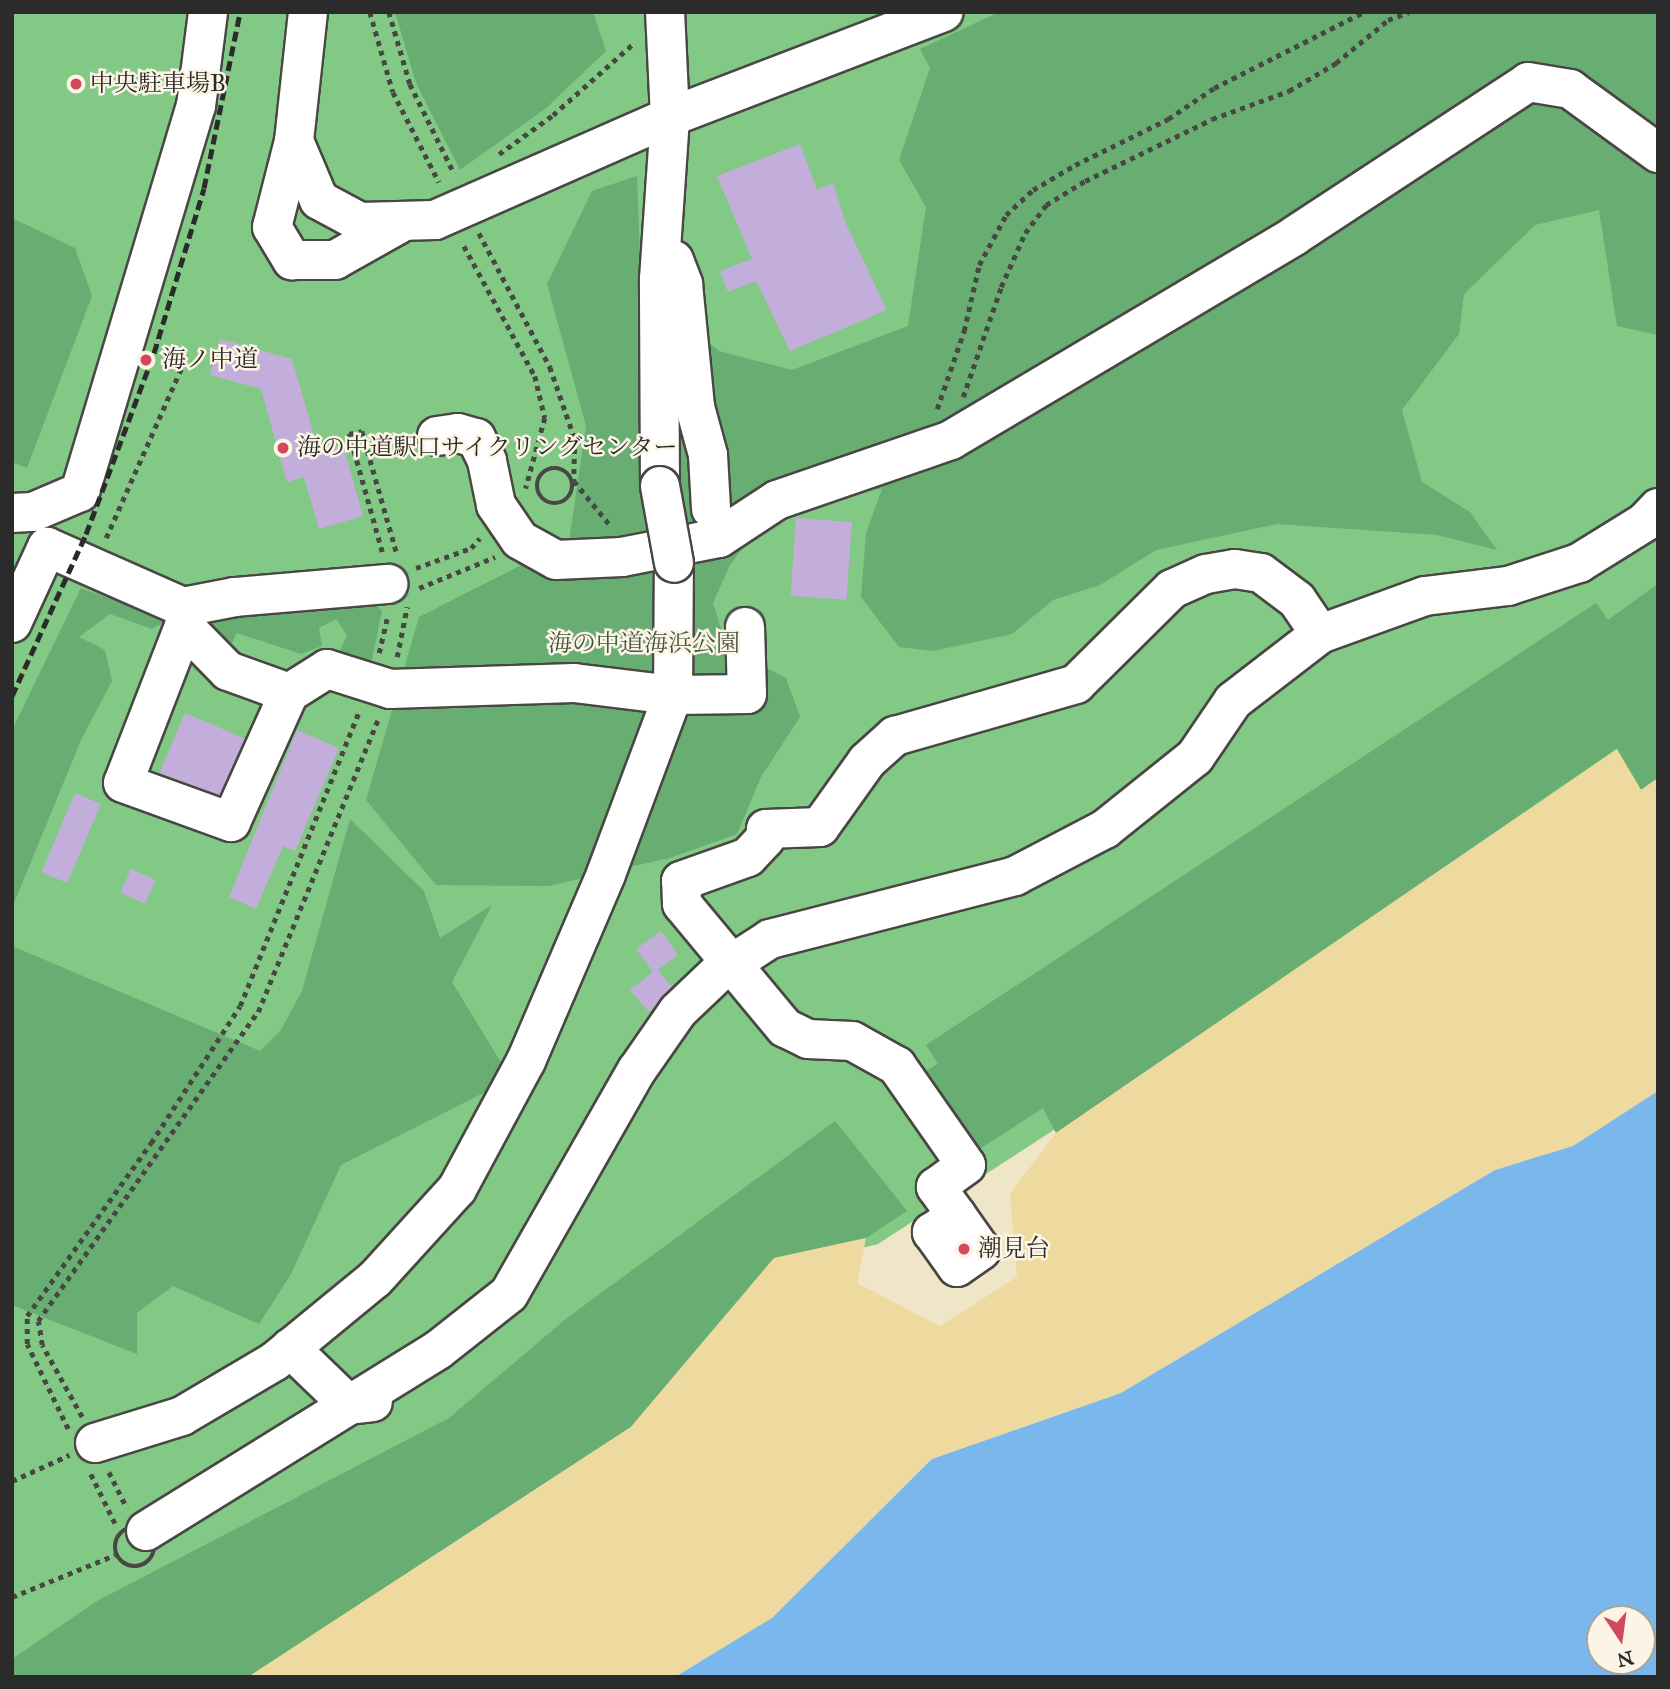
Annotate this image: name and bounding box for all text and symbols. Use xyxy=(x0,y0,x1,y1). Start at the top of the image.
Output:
place label: 中央駐車場B xyxy=(90,70,226,98)
marker: 中央駐車場B xyxy=(68,76,84,92)
place label: 海ノ中道 xyxy=(162,346,258,374)
marker: 海ノ中道 xyxy=(136,350,156,370)
place label: 海の中道駅口サイクリングセンター xyxy=(297,434,681,462)
marker: 海の中道駅口サイクリングセンター xyxy=(275,440,291,456)
park label: 海の中道海浜公園 xyxy=(548,630,740,658)
place label: 潮見台 xyxy=(978,1235,1050,1263)
marker: 潮見台 xyxy=(956,1241,972,1257)
north arrow xyxy=(1586,1605,1656,1675)
text: N xyxy=(1615,1646,1636,1672)

